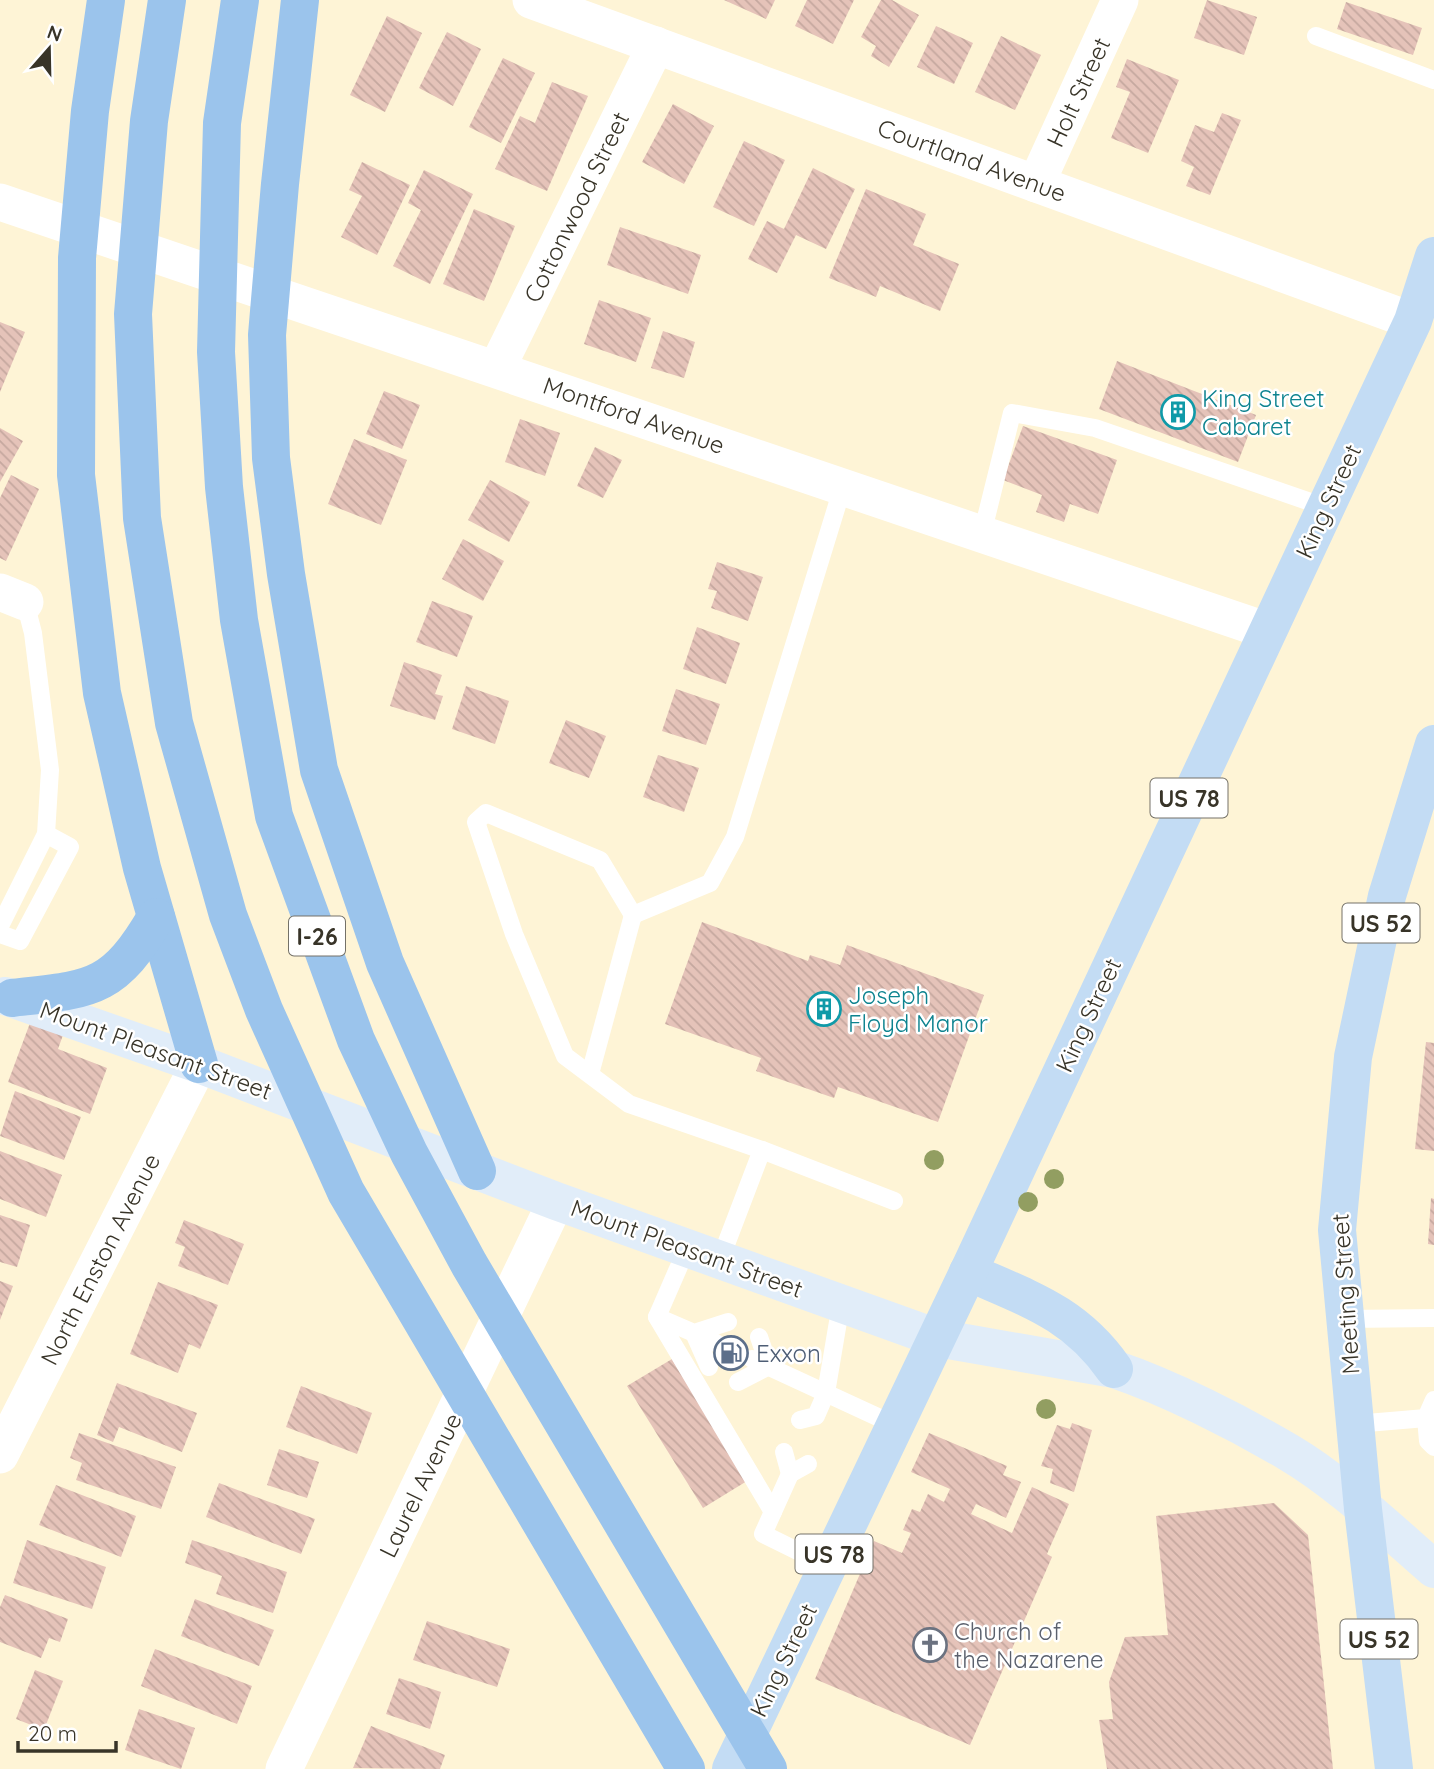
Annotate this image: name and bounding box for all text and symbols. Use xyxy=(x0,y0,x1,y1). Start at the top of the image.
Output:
north arrow xyxy=(14,14,84,84)
text: N xyxy=(44,19,65,47)
street label: Holt Street xyxy=(1040,32,1116,152)
street label: Cottonwood Street xyxy=(517,107,635,307)
street label: Courtland Avenue xyxy=(874,112,1070,208)
street label: Montford Avenue xyxy=(539,370,729,460)
place label: King Street Cabaret xyxy=(1202,383,1324,441)
building icon: King Street Cabaret xyxy=(1159,393,1197,431)
street label: King Street xyxy=(1289,439,1367,563)
road number: US 78 xyxy=(1150,778,1228,818)
road number: US 52 xyxy=(1342,904,1420,942)
road number: I-26 xyxy=(289,917,345,956)
street label: King Street xyxy=(1049,953,1127,1077)
place label: Joseph Floyd Manor xyxy=(848,980,988,1038)
building icon: Joseph Floyd Manor xyxy=(805,990,843,1028)
street label: Mount Pleasant Street xyxy=(36,994,276,1106)
street label: North Enston Avenue xyxy=(34,1148,166,1370)
street label: Mount Pleasant Street xyxy=(567,1192,807,1304)
street label: Meeting Street xyxy=(1324,1213,1366,1375)
fuel station icon: Exxon xyxy=(712,1334,750,1372)
place label: Exxon xyxy=(756,1338,821,1368)
street label: Laurel Avenue xyxy=(372,1408,468,1562)
road number: US 78 xyxy=(796,1534,872,1574)
street label: King Street xyxy=(743,1598,823,1722)
place label: Church of the Nazarene xyxy=(954,1616,1104,1674)
road number: US 52 xyxy=(1340,1620,1418,1658)
church icon: Church of the Nazarene xyxy=(911,1626,949,1664)
scale bar xyxy=(18,1710,116,1754)
text: 20 m xyxy=(28,1720,77,1746)

